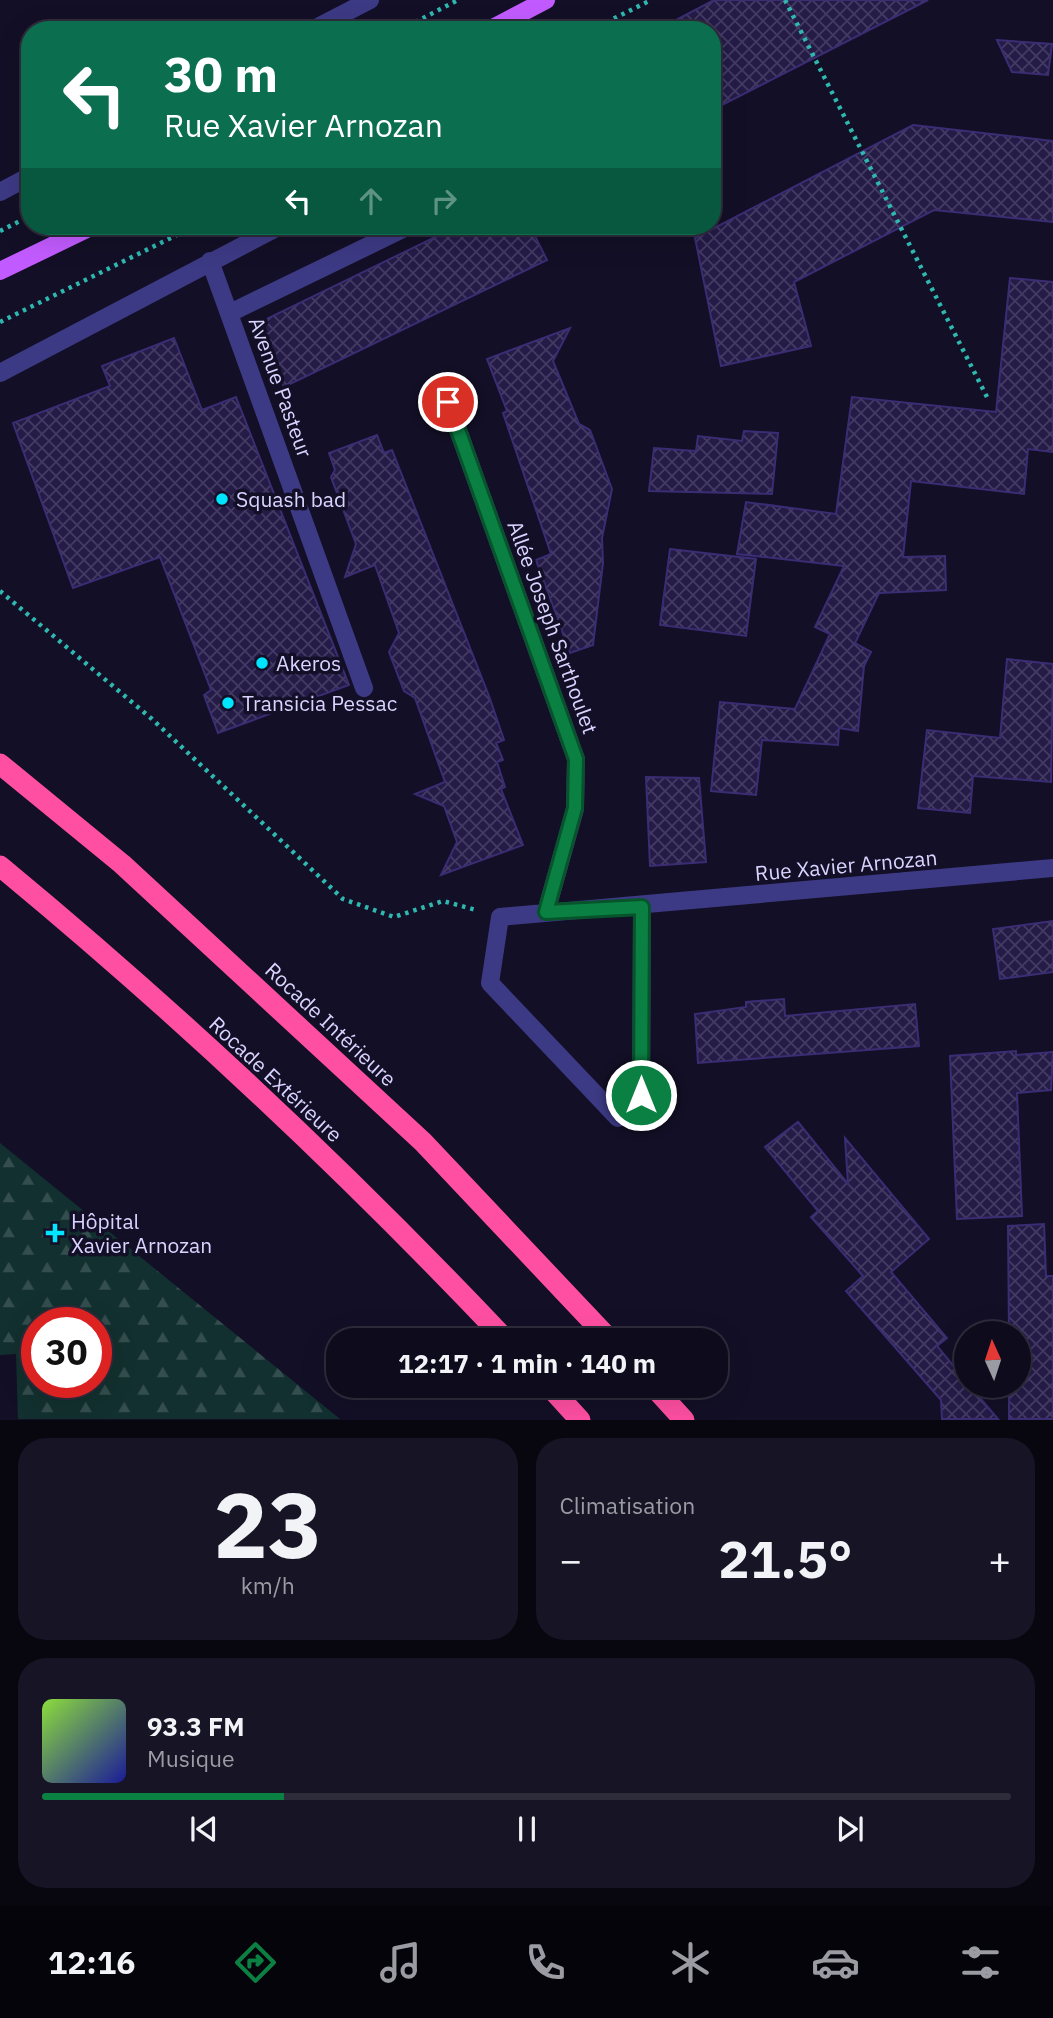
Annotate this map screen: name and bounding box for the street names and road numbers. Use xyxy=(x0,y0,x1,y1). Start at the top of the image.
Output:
street label: Avenue Pasteur xyxy=(243,313,319,461)
street label: Allée Joseph Sarthoulet xyxy=(501,517,605,737)
street label: Rue Xavier Arnozan xyxy=(754,843,938,887)
street label: Rocade Intérieure xyxy=(259,956,403,1092)
street label: Rocade Extérieure xyxy=(203,1010,349,1148)

